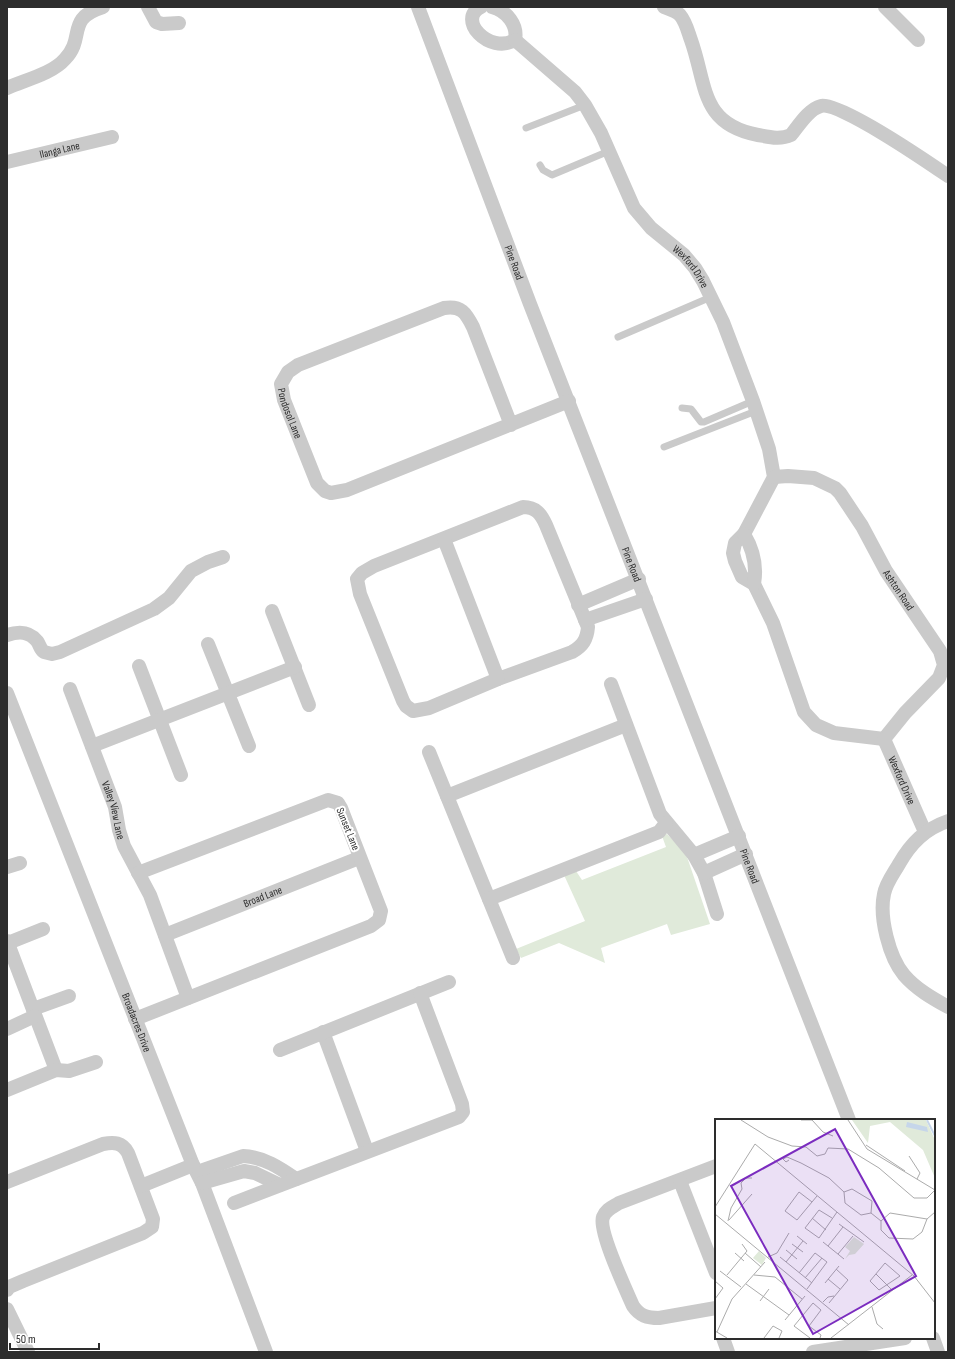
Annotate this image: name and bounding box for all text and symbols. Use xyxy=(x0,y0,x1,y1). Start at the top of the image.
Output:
street label: Ilanga Lane xyxy=(38,138,81,161)
street label: Wexford Drive xyxy=(670,242,712,290)
street label: Pine Road xyxy=(502,243,527,282)
street label: Pondosol Lane xyxy=(275,387,305,440)
street label: Pine Road xyxy=(619,545,645,584)
street label: Ashton Road xyxy=(880,566,917,613)
street label: Wexford Drive xyxy=(886,754,918,806)
street label: Valley View Lane xyxy=(99,779,128,841)
street label: Sunset Lane xyxy=(334,806,362,852)
street label: Pine Road xyxy=(737,847,763,886)
street label: Broad Lane xyxy=(241,883,284,910)
street label: Broadacres Drive xyxy=(119,991,154,1054)
inset map xyxy=(715,1119,935,1339)
scale bar xyxy=(10,1325,99,1351)
text: 50 m xyxy=(16,1332,36,1347)

